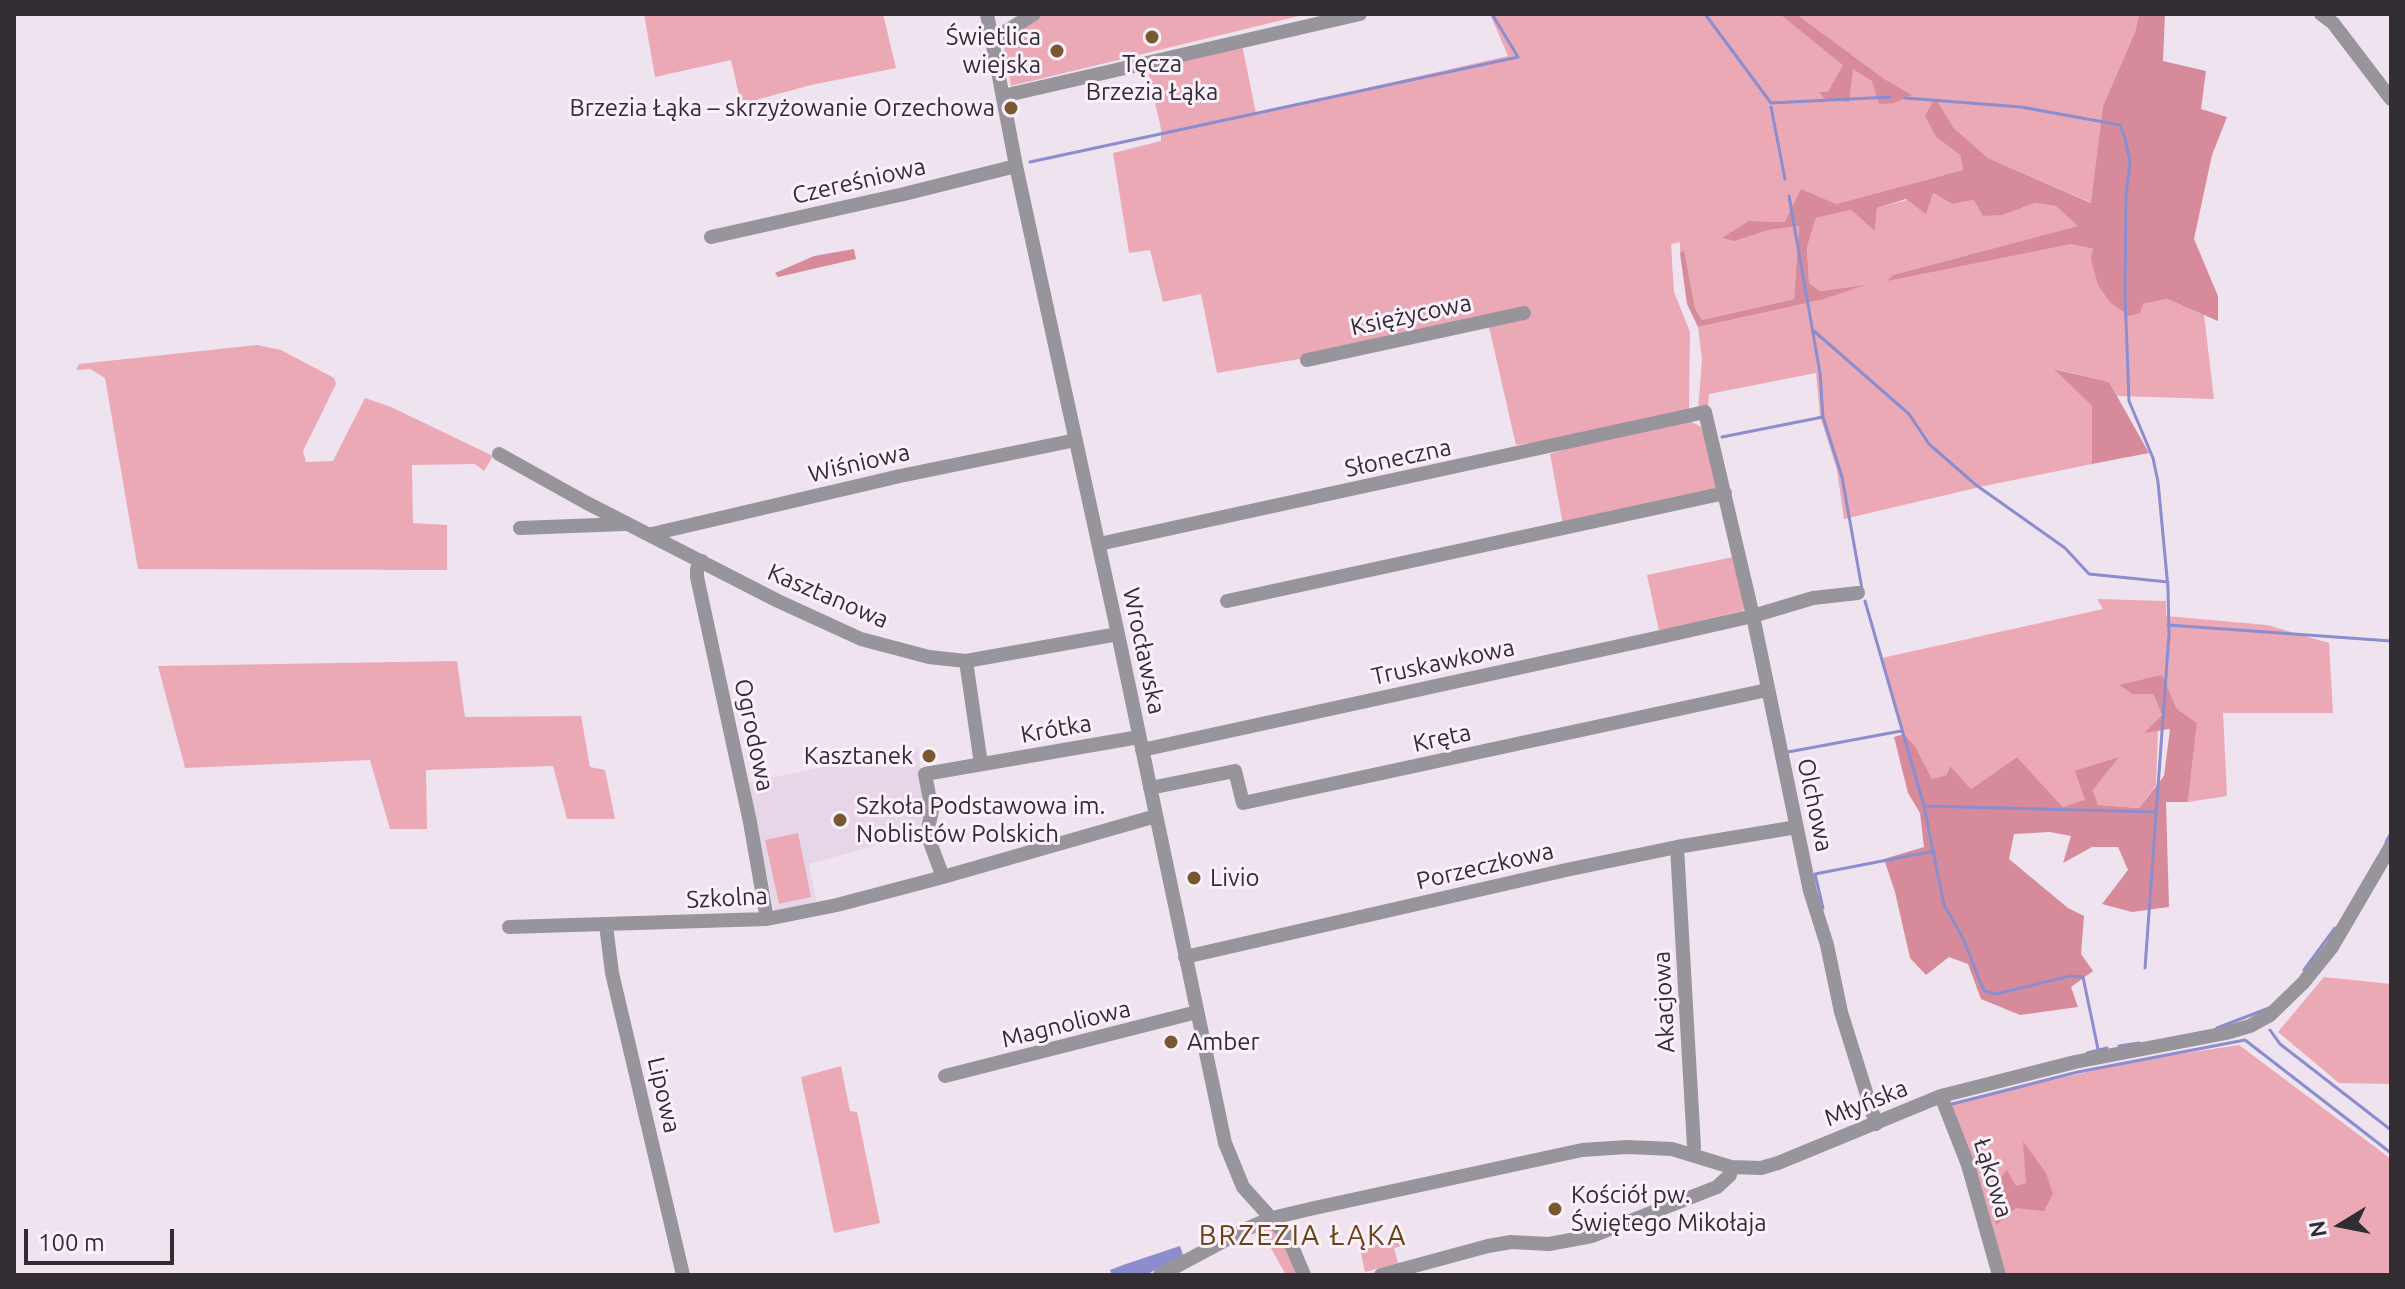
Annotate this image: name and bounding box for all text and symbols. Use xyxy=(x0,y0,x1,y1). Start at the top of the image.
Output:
place label: Świetlica wiejska xyxy=(946,23,1041,79)
marker: Tęcza Brzezia Łąka xyxy=(1143,28,1161,46)
marker: Świetlica wiejska xyxy=(1048,42,1066,60)
place label: Tęcza Brzezia Łąka xyxy=(1086,50,1218,106)
place label: Brzezia Łąka – skrzyżowanie Orzechowa xyxy=(570,94,995,122)
marker: Brzezia Łąka – skrzyżowanie Orzechowa xyxy=(1002,99,1020,117)
street label: Czereśniowa xyxy=(789,152,929,210)
street label: Księżycowa xyxy=(1348,288,1474,342)
street label: Słoneczna xyxy=(1342,433,1454,483)
street label: Wiśniowa xyxy=(805,437,913,489)
street label: Kasztanowa xyxy=(763,558,893,634)
street label: Wrocławska xyxy=(1117,585,1171,717)
street label: Truskawkowa xyxy=(1369,633,1517,691)
street label: Ogrodowa xyxy=(728,676,780,794)
street label: Krótka xyxy=(1018,709,1094,749)
street label: Kręta xyxy=(1410,718,1474,758)
place label: Kasztanek xyxy=(804,742,913,770)
marker: Kasztanek xyxy=(920,747,938,765)
street label: Olchowa xyxy=(1791,756,1839,854)
place label: Szkoła Podstawowa im. Noblistów Polskich xyxy=(856,792,1105,848)
marker: Szkoła Podstawowa im. Noblistów Polskich xyxy=(831,811,849,829)
street label: Porzeczkowa xyxy=(1414,836,1556,896)
place label: Livio xyxy=(1210,864,1260,892)
marker: Livio xyxy=(1185,869,1203,887)
street label: Szkolna xyxy=(685,881,769,915)
street label: Akacjowa xyxy=(1647,950,1681,1054)
street label: Magnoliowa xyxy=(999,994,1133,1054)
place label: Amber xyxy=(1187,1028,1260,1056)
marker: Amber xyxy=(1162,1033,1180,1051)
street label: Lipowa xyxy=(641,1054,687,1136)
street label: Młyńska xyxy=(1820,1073,1912,1133)
street label: Łąkowa xyxy=(1967,1135,2019,1221)
place label: Kościół pw. Świętego Mikołaja xyxy=(1571,1181,1767,1237)
north arrow xyxy=(2301,1185,2381,1265)
marker: Kościół pw. Świętego Mikołaja xyxy=(1546,1200,1564,1218)
scale bar xyxy=(28,1213,178,1263)
district label: BRZEZIA ŁĄKA xyxy=(1199,1219,1407,1253)
text: N xyxy=(2303,1219,2331,1240)
text: 100 m xyxy=(38,1229,105,1256)

